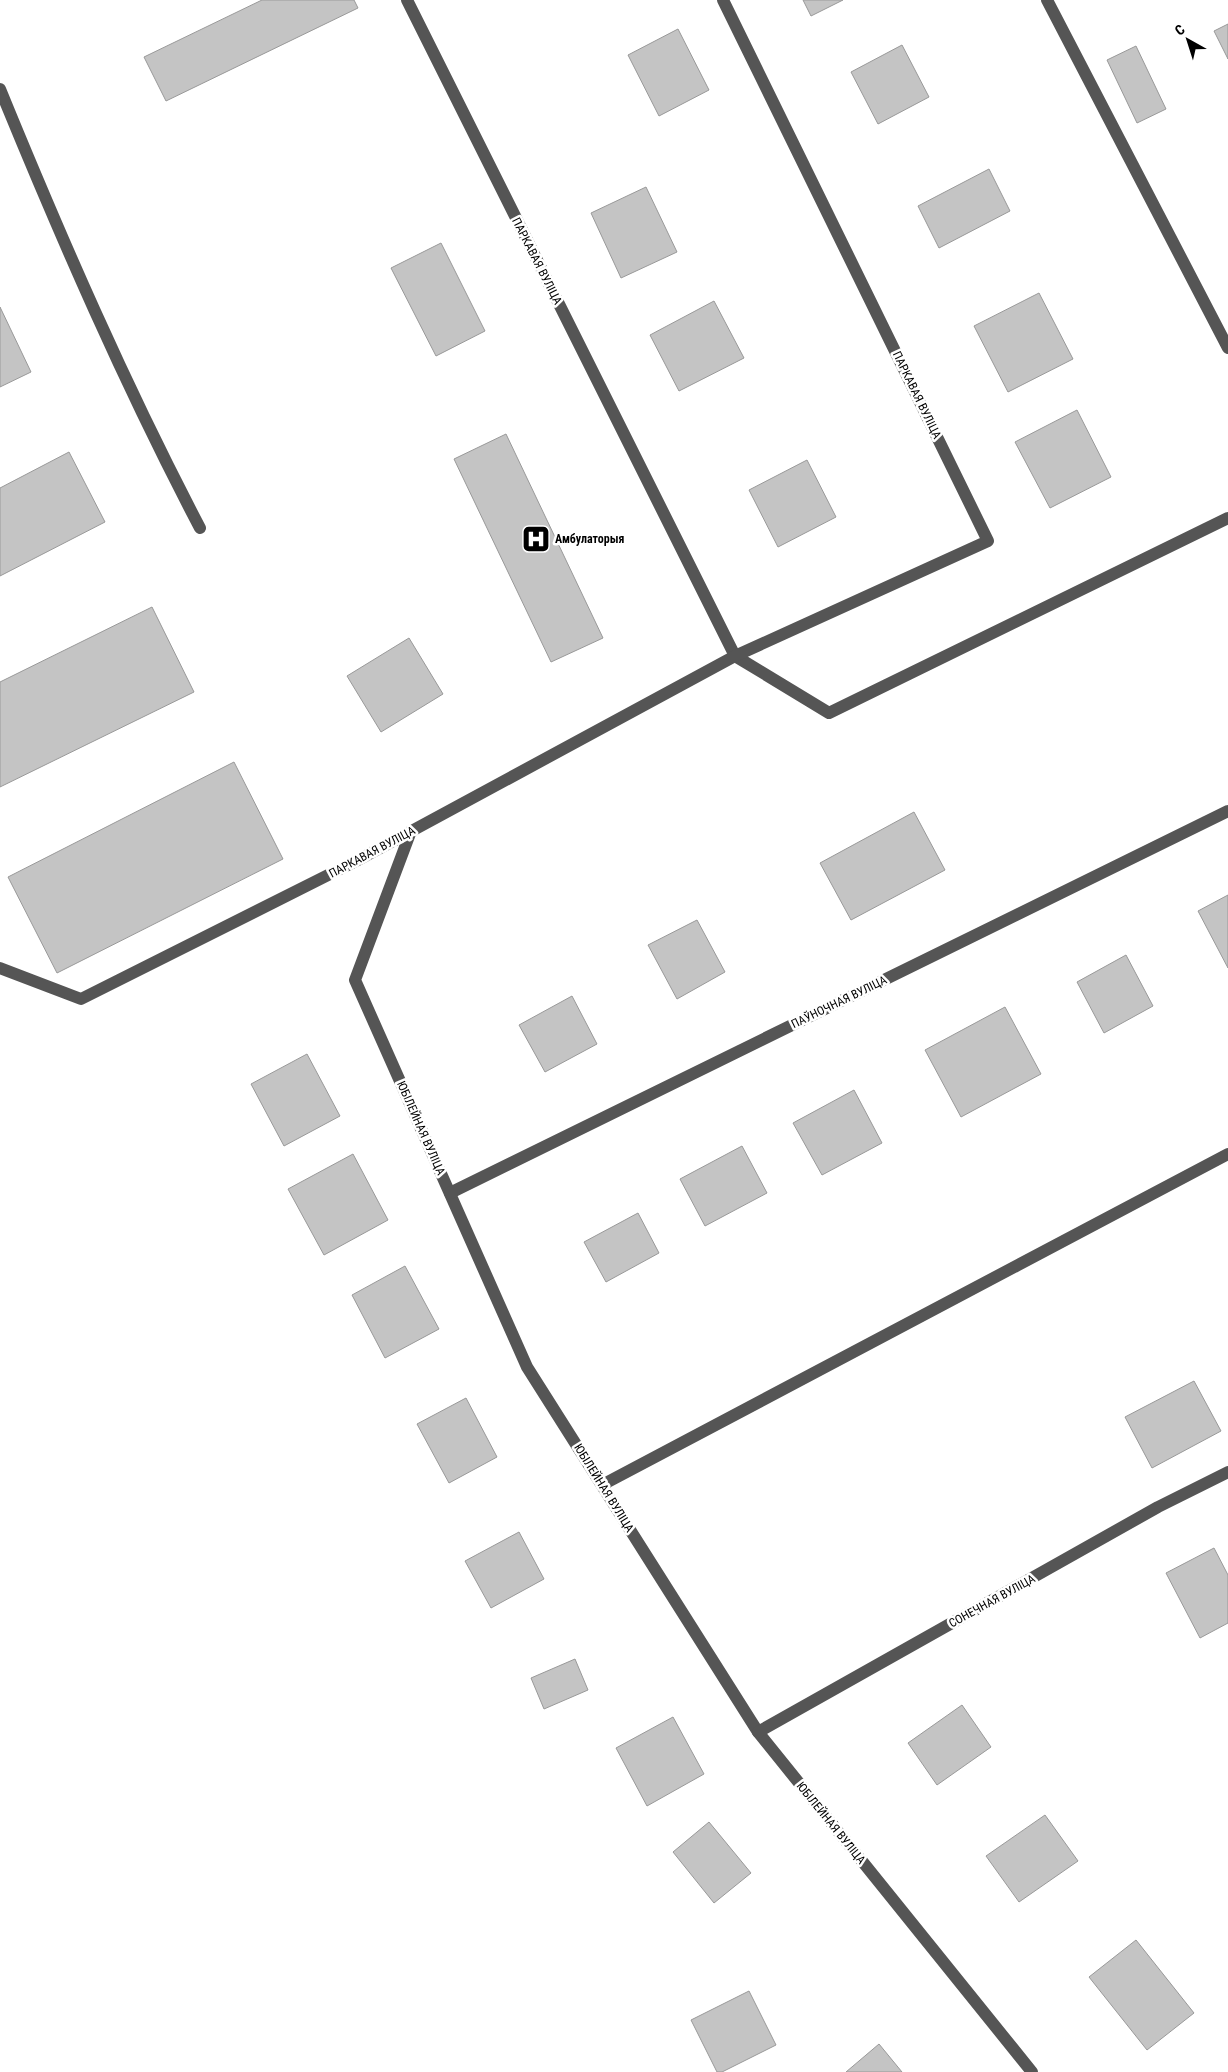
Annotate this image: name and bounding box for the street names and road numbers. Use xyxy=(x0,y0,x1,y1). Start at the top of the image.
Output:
street label: ПАРКАВАЯ ВУЛІЦА xyxy=(509,215,565,307)
street label: ПАРКАВАЯ ВУЛІЦА xyxy=(890,349,944,441)
street label: ПАРКАВАЯ ВУЛІЦА xyxy=(327,823,417,881)
street label: ПАЎНОЧНАЯ ВУЛІЦА xyxy=(788,972,889,1031)
street label: ЮБІЛЕЙНАЯ ВУЛІЦА xyxy=(394,1078,449,1177)
street label: ЮБІЛЕЙНАЯ ВУЛІЦА xyxy=(571,1441,638,1535)
street label: СОНЕЧНАЯ ВУЛІЦА xyxy=(946,1571,1038,1630)
street label: ЮБІЛЕЙНАЯ ВУЛІЦА xyxy=(794,1779,869,1867)

